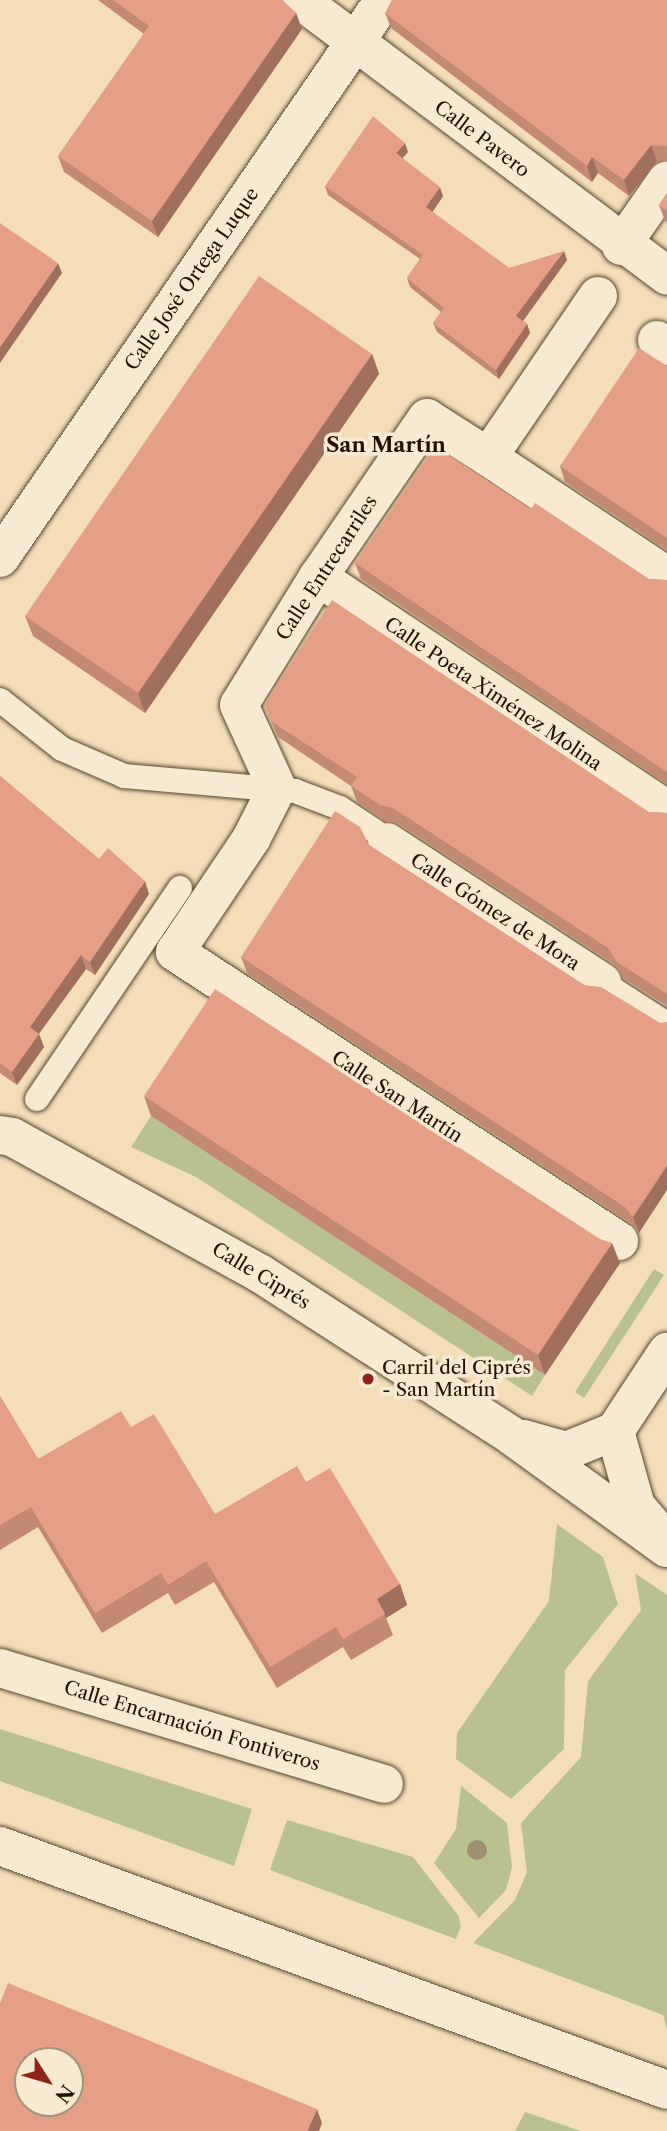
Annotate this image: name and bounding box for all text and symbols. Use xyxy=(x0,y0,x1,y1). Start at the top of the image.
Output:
street label: Calle Pavero xyxy=(430,96,534,182)
street label: Calle José Ortega Luque xyxy=(120,183,264,375)
district label: San Martín xyxy=(326,432,446,458)
street label: Calle Entrecarriles xyxy=(272,491,382,645)
street label: Calle Poeta Ximénez Molina xyxy=(380,612,606,776)
street label: Calle Gómez de Mora xyxy=(406,849,584,975)
street label: Calle San Martín xyxy=(327,1046,467,1148)
street label: Calle Ciprés xyxy=(208,1238,314,1314)
place label: Carril del Ciprés - San Martín xyxy=(382,1357,531,1401)
marker: Carril del Ciprés - San Martín xyxy=(360,1371,376,1387)
street label: Calle Encarnación Fontiveros xyxy=(61,1676,323,1776)
north arrow xyxy=(14,2047,84,2117)
text: N xyxy=(50,2080,79,2107)

